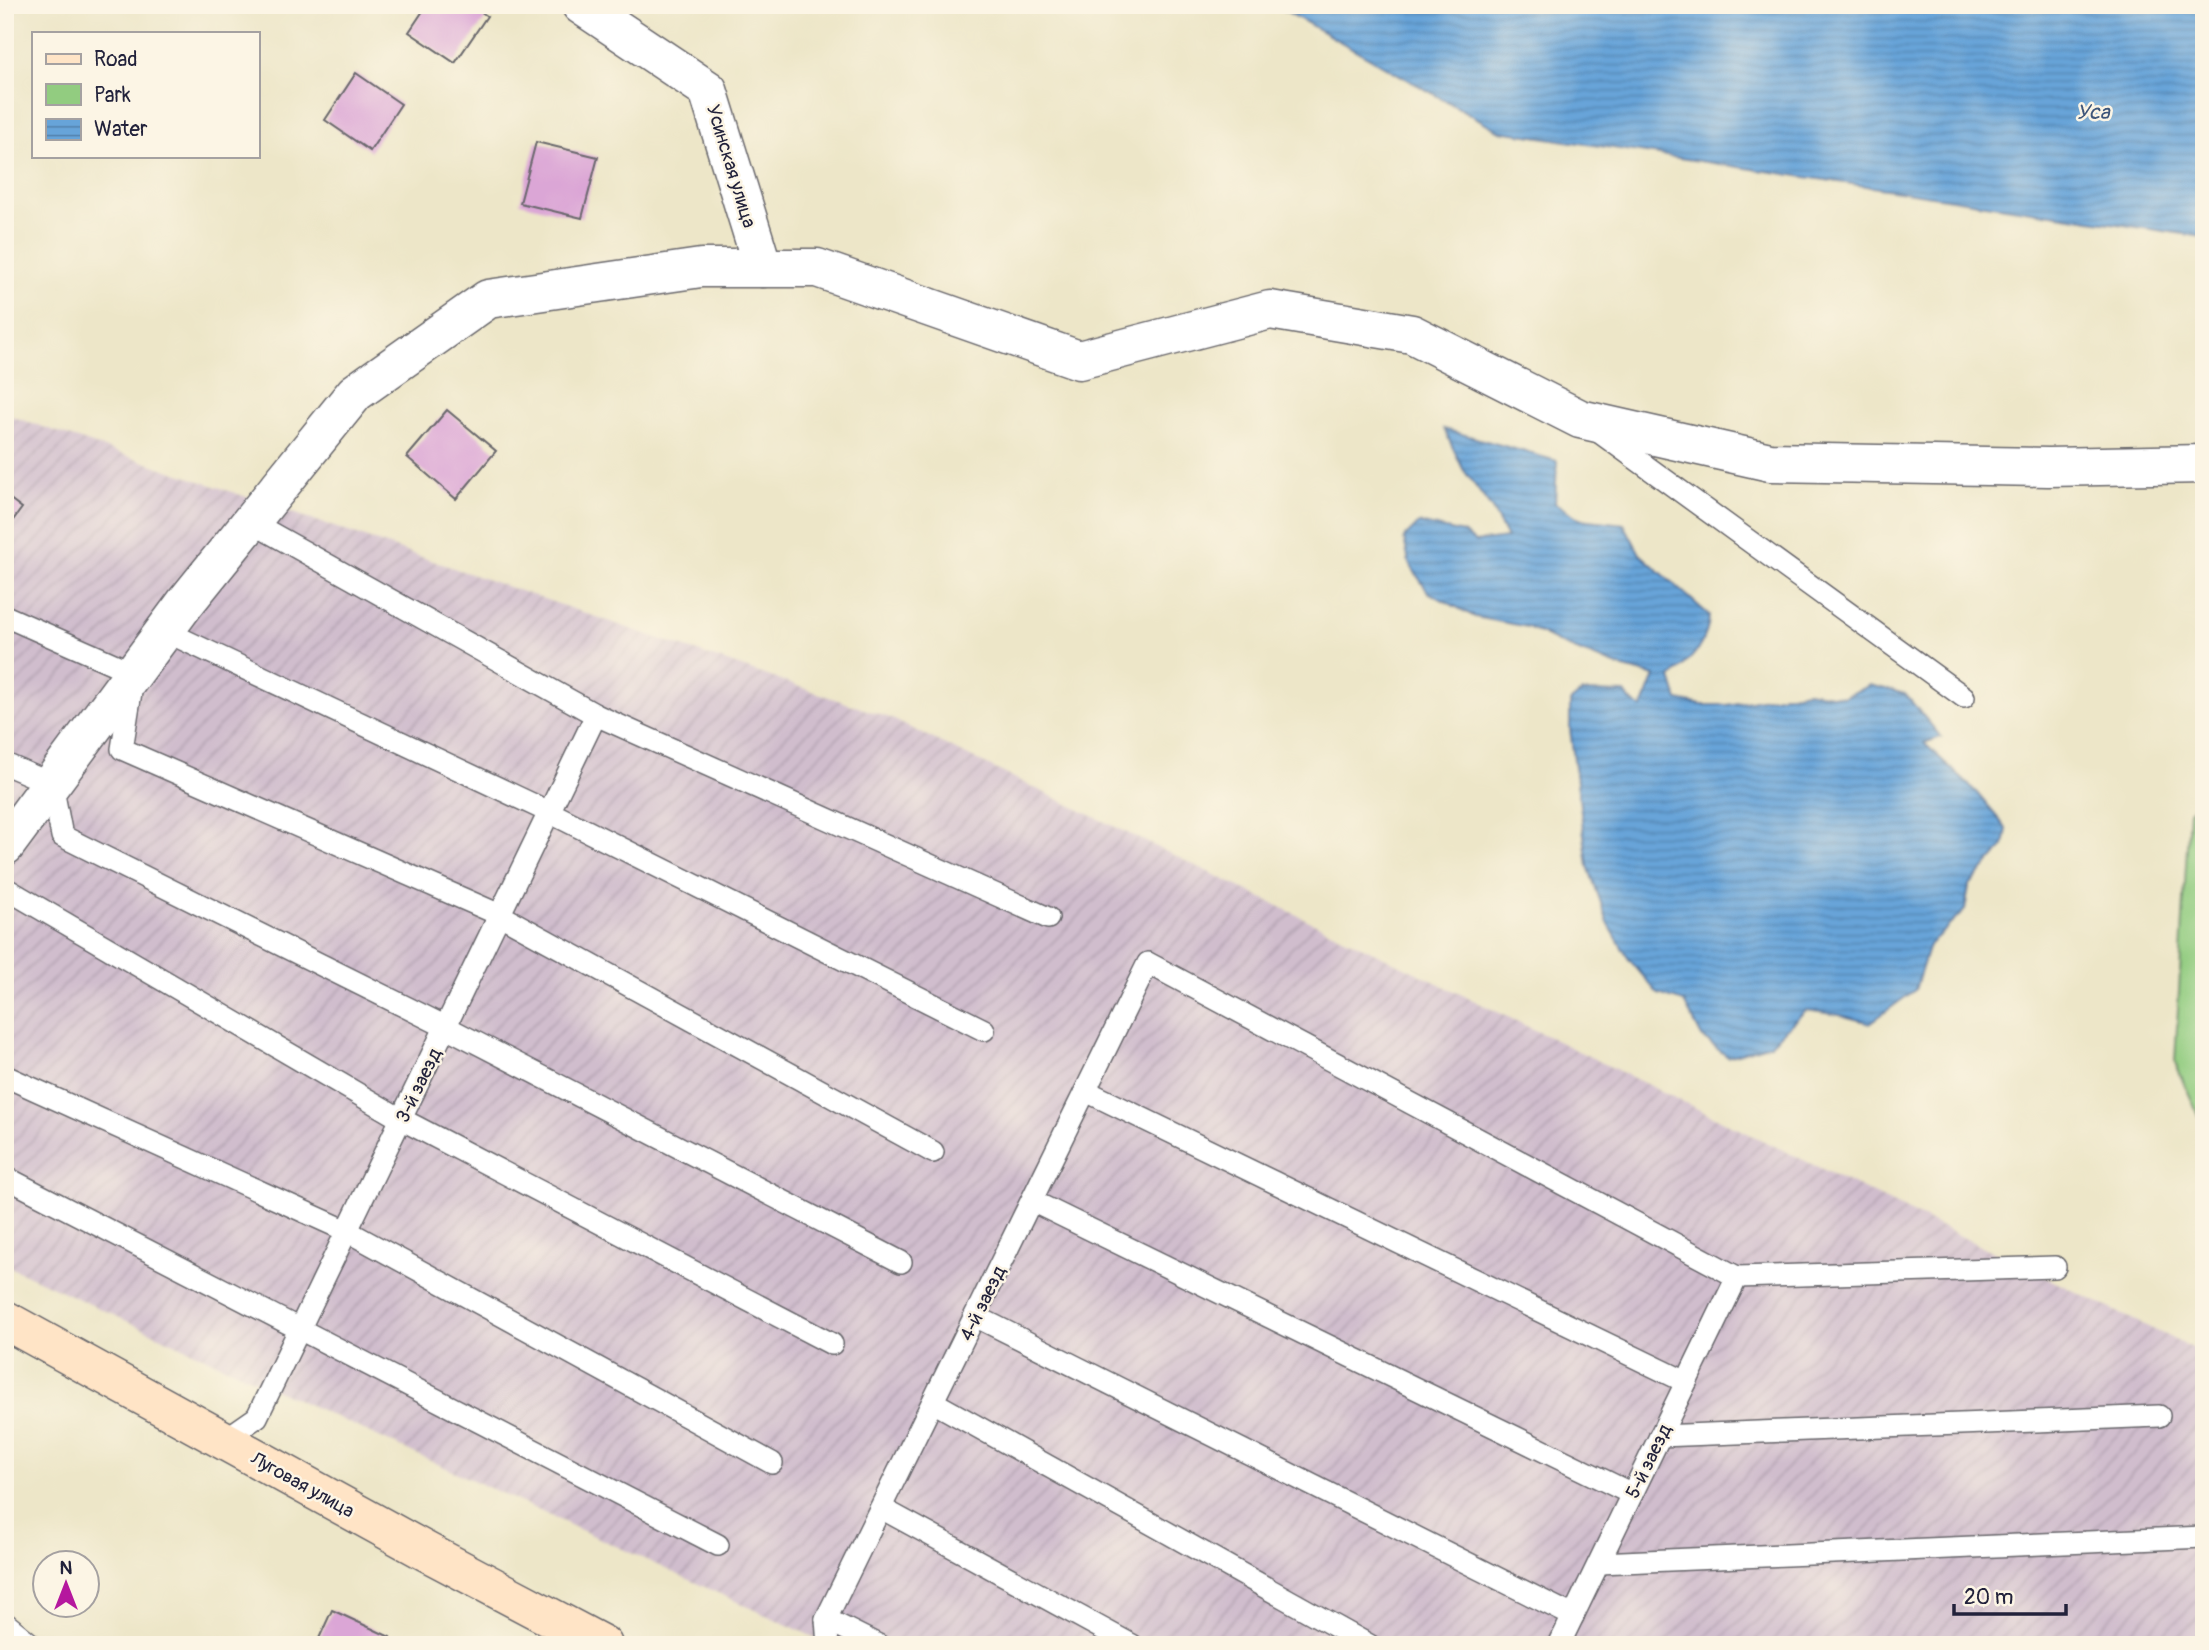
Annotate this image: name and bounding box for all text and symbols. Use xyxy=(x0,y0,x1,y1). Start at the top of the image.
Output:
legend xyxy=(32,32,259,158)
text: Road xyxy=(94,46,138,73)
text: Park xyxy=(94,82,131,109)
water label: Уса xyxy=(2076,99,2111,126)
street label: Усинская улица xyxy=(701,102,761,231)
text: Water xyxy=(94,116,148,143)
street label: 3-й заезд xyxy=(391,1044,447,1127)
street label: 4-й заезд xyxy=(955,1262,1012,1345)
street label: 5-й заезд xyxy=(1621,1420,1677,1502)
street label: Луговая улица xyxy=(246,1446,359,1523)
north arrow xyxy=(32,1548,102,1618)
text: N xyxy=(60,1556,73,1580)
scale bar xyxy=(1954,1573,2066,1617)
text: 20 m xyxy=(1964,1584,2013,1611)

